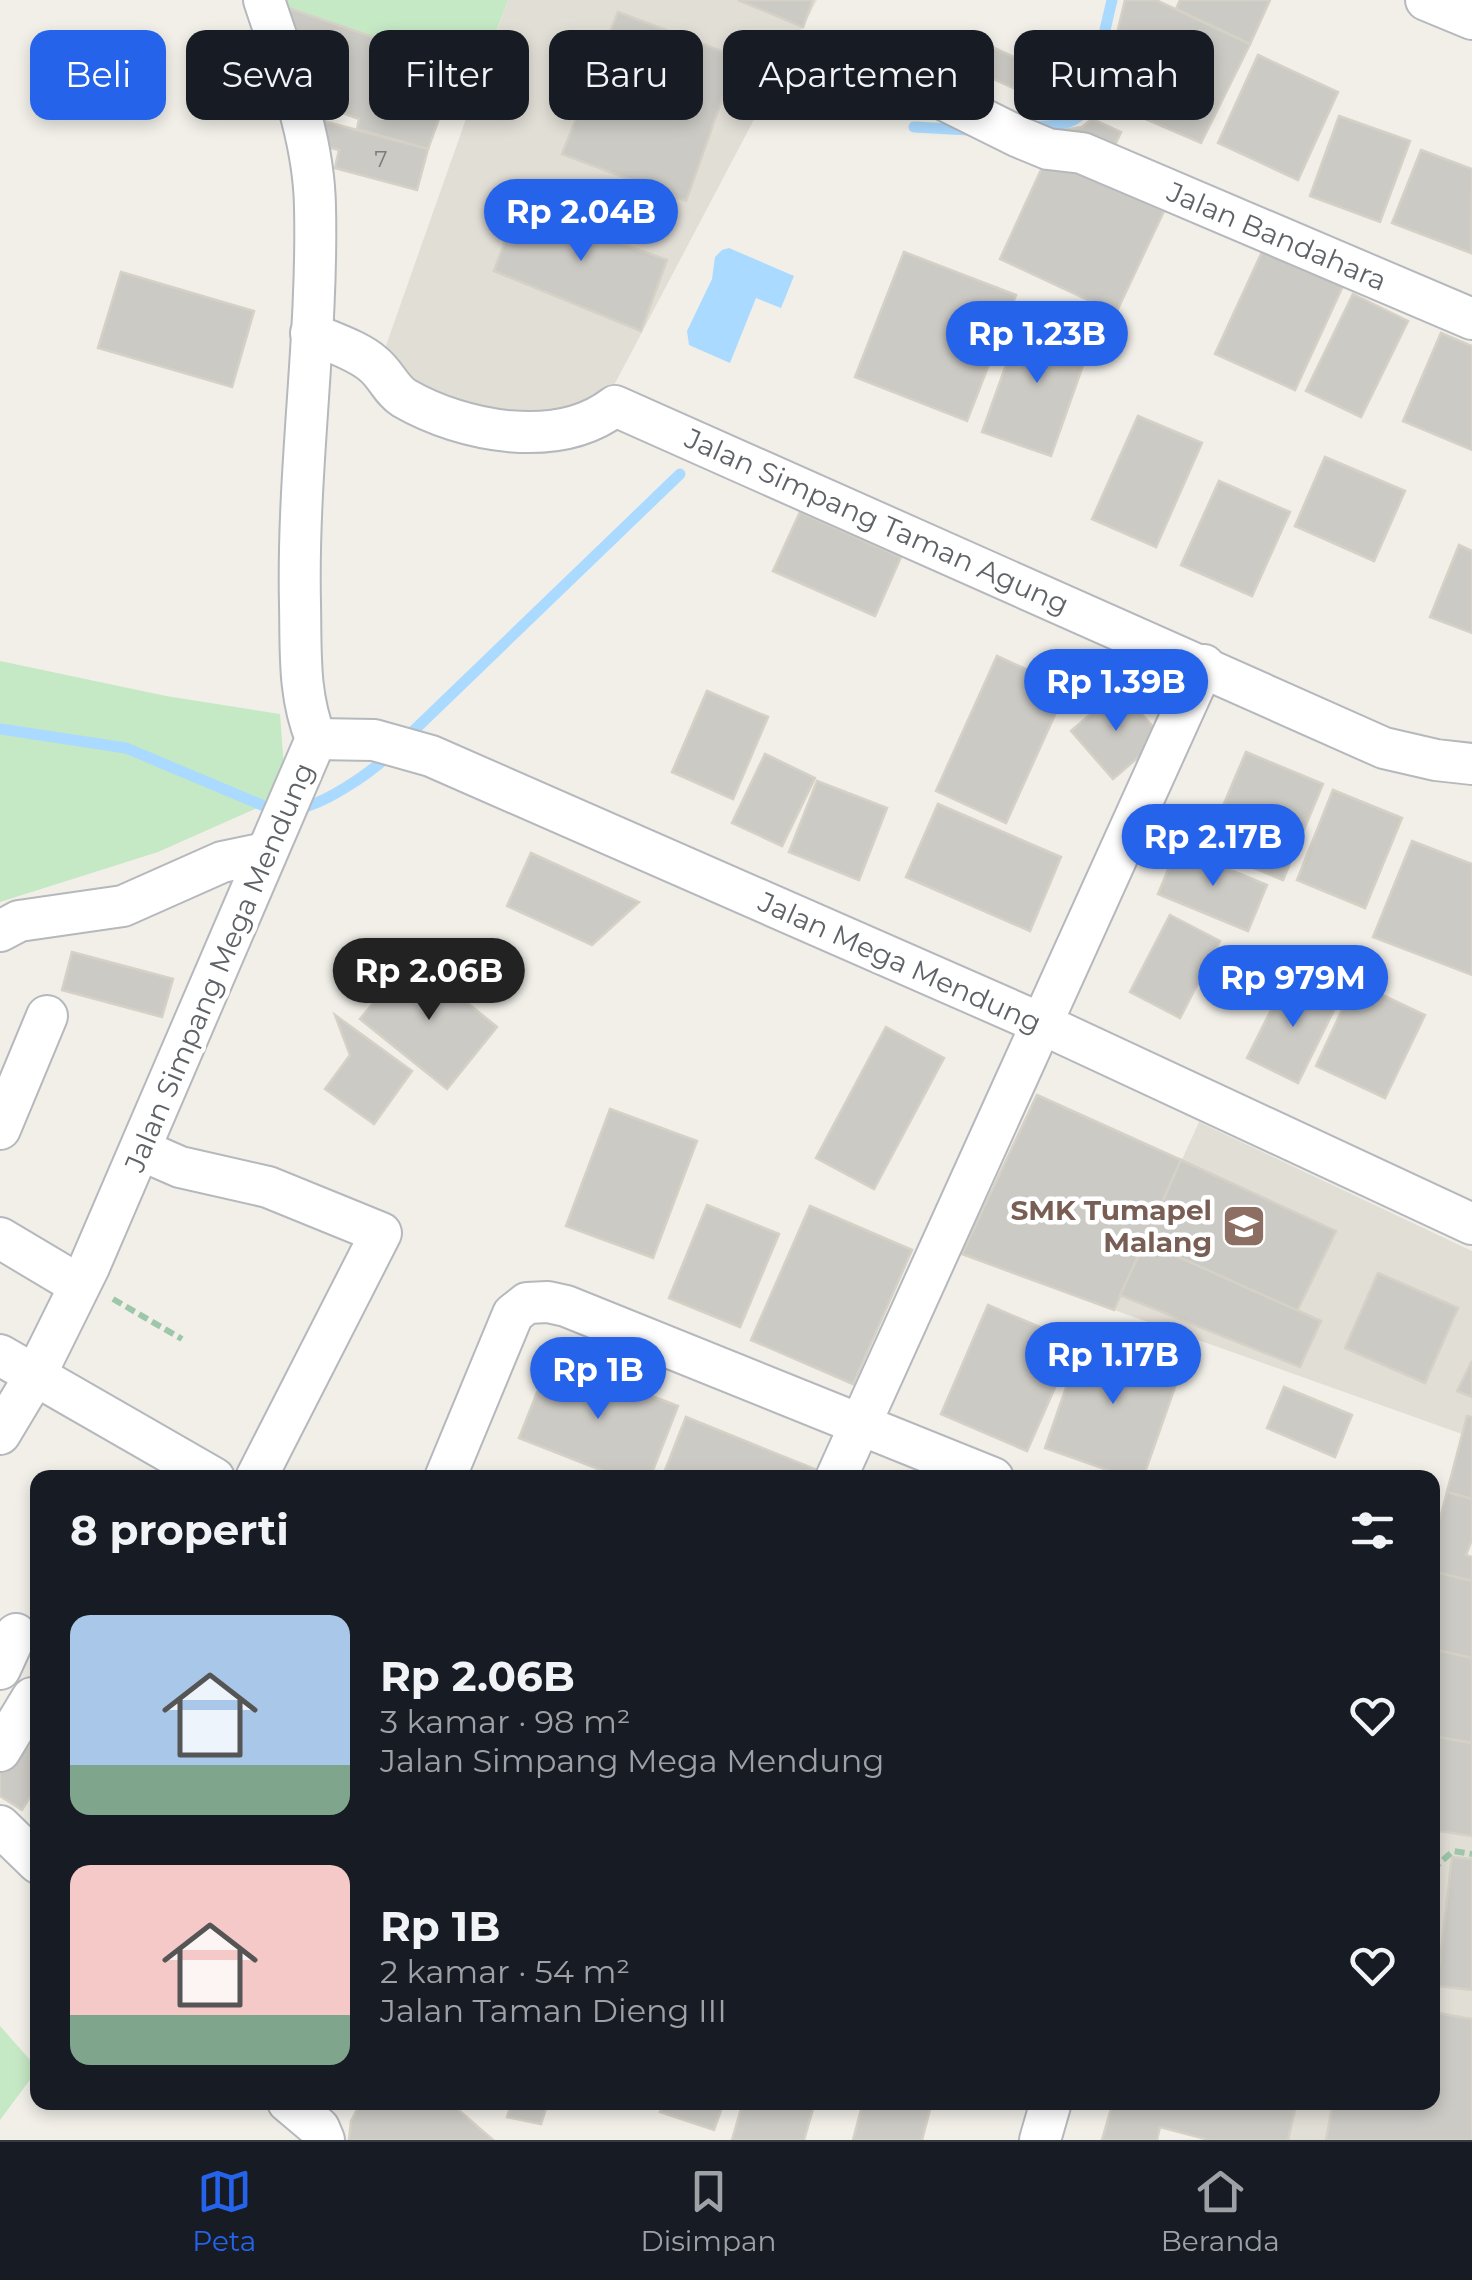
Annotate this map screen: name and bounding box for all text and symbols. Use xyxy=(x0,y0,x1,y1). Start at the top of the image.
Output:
chip: Beli xyxy=(30,30,166,120)
chip: Sewa xyxy=(186,30,349,120)
chip: Filter xyxy=(369,30,529,120)
chip: Baru xyxy=(549,30,703,120)
chip: Apartemen xyxy=(723,30,994,120)
chip: Rumah xyxy=(1014,30,1214,120)
house number: 7 xyxy=(375,146,388,173)
street label: Jalan Bandahara xyxy=(1161,174,1392,298)
pin: Rp 2.04B xyxy=(478,179,684,264)
text: Rp 2.04B xyxy=(506,192,656,231)
pin: Rp 1.23B xyxy=(934,301,1140,386)
text: Rp 1.23B xyxy=(968,314,1106,353)
street label: Jalan Simpang Taman Agung xyxy=(679,420,1074,621)
pin: Rp 1.39B xyxy=(1013,649,1219,734)
text: Rp 1.39B xyxy=(1046,662,1186,701)
street label: Jalan Simpang Mega Mendung xyxy=(117,757,321,1178)
pin: Rp 2.17B xyxy=(1110,804,1316,889)
text: Rp 2.17B xyxy=(1144,817,1282,856)
street label: Jalan Mega Mendung xyxy=(752,884,1047,1040)
pin: Rp 2.06B xyxy=(326,938,532,1023)
pin: Rp 979M xyxy=(1201,945,1385,1030)
text: Rp 2.06B xyxy=(355,951,503,990)
text: Rp 979M xyxy=(1220,958,1366,997)
place label: SMK Tumapel Malang xyxy=(1010,1193,1212,1259)
school or university icon: SMK Tumapel Malang xyxy=(1221,1203,1267,1249)
pin: Rp 1.17B xyxy=(1010,1322,1216,1407)
text: Rp 1.17B xyxy=(1047,1335,1179,1374)
pin: Rp 1B xyxy=(528,1337,668,1422)
text: Rp 1B xyxy=(552,1350,644,1389)
icon: filters xyxy=(1345,1503,1400,1558)
text: 8 properti xyxy=(70,1504,289,1556)
text: Rp 2.06B xyxy=(380,1650,575,1702)
icon: home xyxy=(150,1655,270,1775)
icon: heart xyxy=(1345,1688,1400,1743)
text: 3 kamar · 98 m² xyxy=(380,1702,631,1741)
text: Jalan Simpang Mega Mendung xyxy=(380,1741,884,1780)
text: Rp 1B xyxy=(380,1900,500,1952)
icon: home xyxy=(150,1905,270,2025)
icon: heart xyxy=(1345,1938,1400,1993)
text: 2 kamar · 54 m² xyxy=(380,1952,630,1991)
text: Jalan Taman Dieng III xyxy=(380,1991,727,2030)
tab: Peta xyxy=(192,2164,256,2258)
tab: Disimpan xyxy=(641,2164,776,2258)
tab: Beranda xyxy=(1161,2164,1280,2258)

